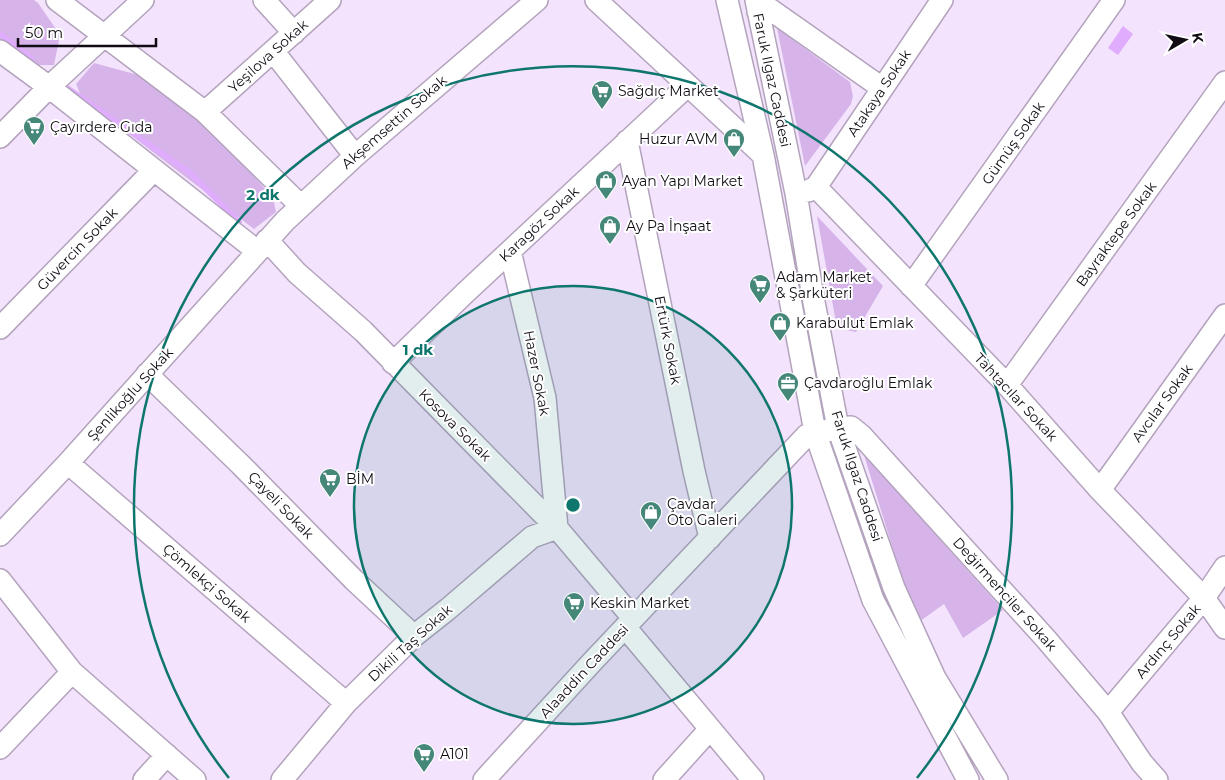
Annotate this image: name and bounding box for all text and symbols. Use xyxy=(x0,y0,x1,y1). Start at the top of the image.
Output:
street label: Faruk Ilgaz Caddesi xyxy=(749,11,795,149)
scale bar xyxy=(18,15,155,47)
street label: Yeşilova Sokak xyxy=(224,15,312,96)
north arrow xyxy=(1160,15,1210,65)
text: 50 m xyxy=(25,23,63,42)
text: K xyxy=(1188,31,1208,45)
street label: Atakaya Sokak xyxy=(843,45,915,140)
street label: Akşemsettin Sokak xyxy=(338,71,451,173)
supermarket icon: Sağdıç Market xyxy=(590,79,614,110)
place label: Sağdıç Market xyxy=(618,82,719,100)
street label: Gümüş Sokak xyxy=(978,97,1049,188)
supermarket icon: Çayırdere Gıda xyxy=(22,115,46,146)
place label: Çayırdere Gıda xyxy=(50,118,152,136)
shop icon: Huzur AVM xyxy=(722,127,746,158)
place label: Huzur AVM xyxy=(639,130,718,148)
shop icon: Ayan Yapı Market xyxy=(594,169,618,200)
place label: Ayan Yapı Market xyxy=(622,172,743,190)
street label: Bayraktepe Sokak xyxy=(1072,177,1161,290)
street label: Karagöz Sokak xyxy=(495,182,583,266)
text: 2 dk xyxy=(246,185,280,204)
street label: Güvercin Sokak xyxy=(33,203,122,294)
shop icon: Ay Pa İnşaat xyxy=(598,214,622,245)
place label: Ay Pa İnşaat xyxy=(626,217,712,235)
place label: Adam Market & Şarküteri xyxy=(776,268,872,302)
supermarket icon: Adam Market & Şarküteri xyxy=(748,273,772,304)
street label: Ertürk Sokak xyxy=(651,294,686,387)
shop icon: Karabulut Emlak xyxy=(768,311,792,342)
place label: Karabulut Emlak xyxy=(796,314,914,332)
street label: Hazer Sokak xyxy=(520,329,554,418)
text: 1 dk xyxy=(403,340,433,359)
street label: Şenlikoğlu Sokak xyxy=(83,343,177,444)
street label: Tahtacılar Sokak xyxy=(970,349,1062,445)
street label: Avcılar Sokak xyxy=(1128,360,1197,446)
office icon: Çavdaroğlu Emlak xyxy=(776,371,800,402)
place label: Çavdaroğlu Emlak xyxy=(804,374,933,392)
street label: Kosova Sokak xyxy=(415,385,495,465)
street label: Faruk Ilgaz Caddesi xyxy=(827,408,887,544)
street label: Çayeli Sokak xyxy=(244,467,318,543)
supermarket icon: BİM xyxy=(318,467,342,498)
place label: BİM xyxy=(346,470,374,488)
place label: Çavdar Oto Galeri xyxy=(667,495,737,529)
centre of rings xyxy=(564,496,582,514)
shop icon: Çavdar Oto Galeri xyxy=(639,500,663,531)
street label: Değirmenciler Sokak xyxy=(949,533,1061,655)
street label: Çömlekçi Sokak xyxy=(159,540,255,627)
supermarket icon: Keskin Market xyxy=(562,591,586,622)
place label: Keskin Market xyxy=(590,594,690,612)
street label: Ardınç Sokak xyxy=(1132,599,1205,682)
street label: Dikili Taş Sokak xyxy=(364,600,456,686)
street label: Alaaddin Caddesi xyxy=(536,620,632,722)
supermarket icon: A101 xyxy=(412,742,436,773)
place label: A101 xyxy=(440,745,469,763)

